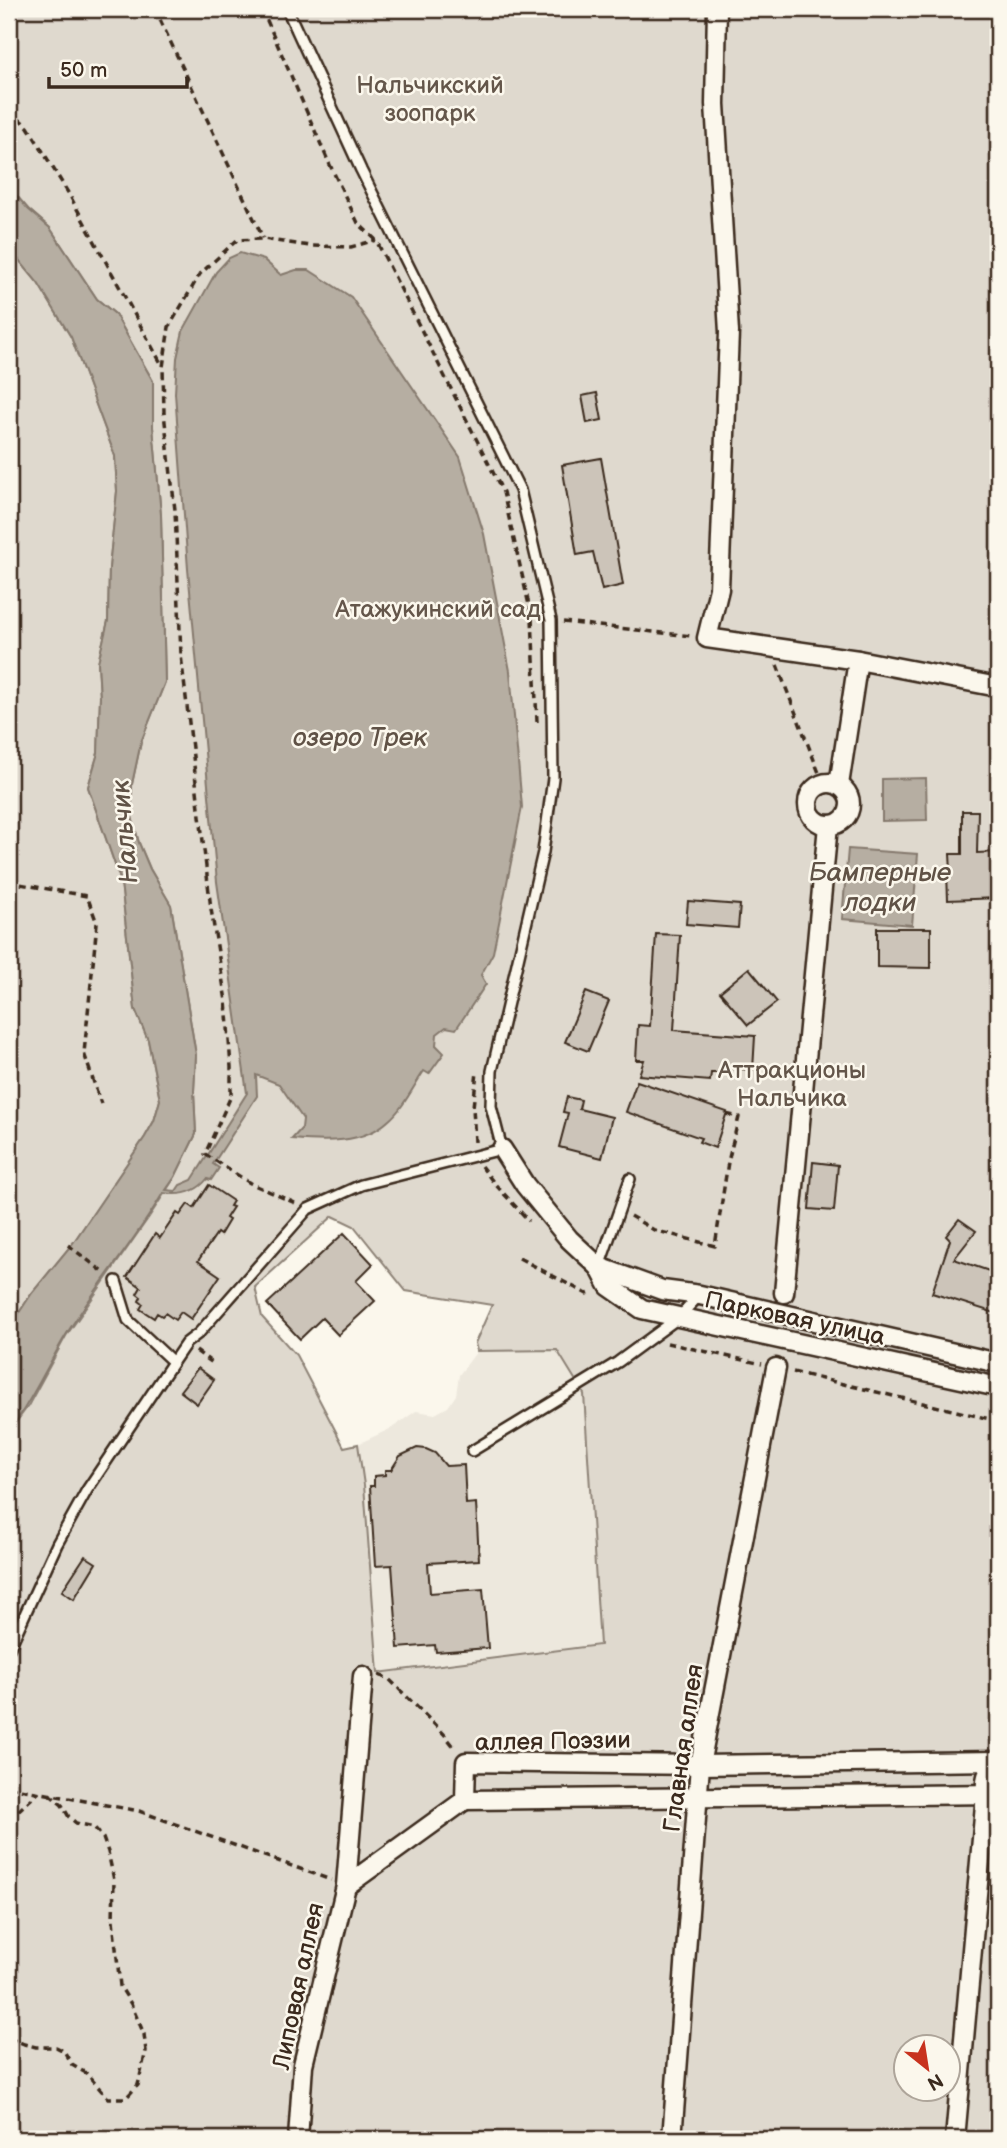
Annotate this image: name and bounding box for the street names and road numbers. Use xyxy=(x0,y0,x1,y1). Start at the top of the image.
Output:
street label: Парковая улица xyxy=(702,1285,888,1352)
street label: Главная аллея xyxy=(657,1662,710,1834)
street label: аллея Поэзии xyxy=(475,1726,631,1757)
street label: Липовая аллея xyxy=(266,1900,330,2073)

